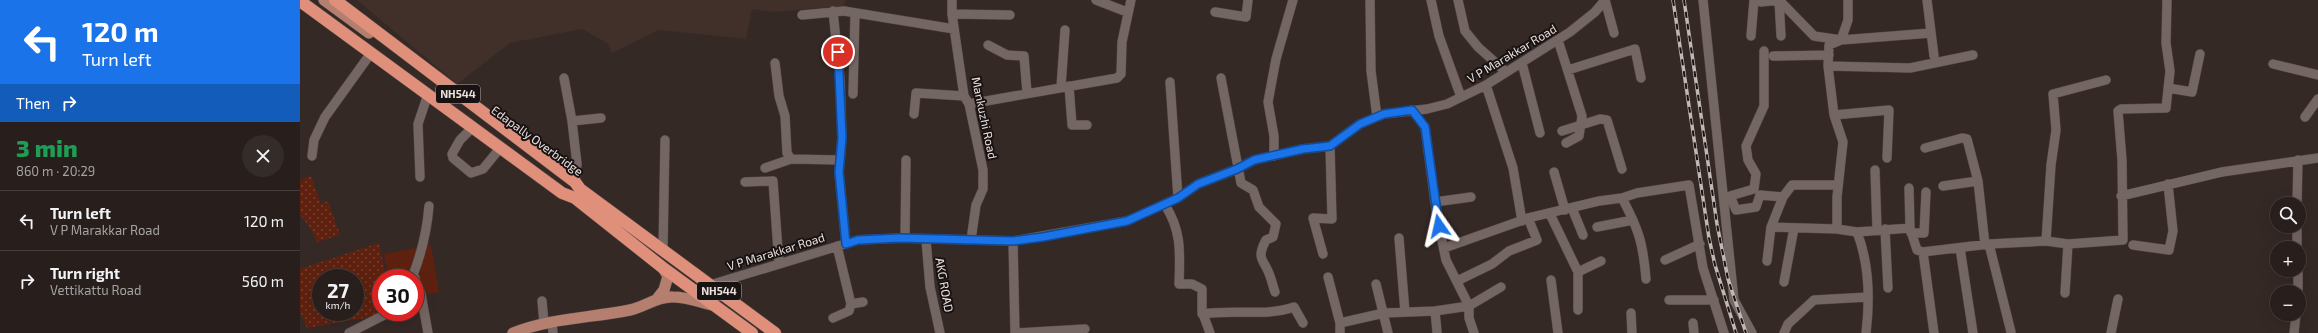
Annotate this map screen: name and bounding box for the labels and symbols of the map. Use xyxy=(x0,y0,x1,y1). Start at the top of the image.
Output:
street label: V P Marakkar Road xyxy=(1464,21,1559,85)
pin xyxy=(821,35,855,69)
street label: Mankuzhi Road xyxy=(969,76,1000,160)
road number: NH544 xyxy=(436,85,480,103)
street label: Edapally Overbridge xyxy=(489,102,586,178)
position arrow xyxy=(1418,205,1460,247)
street label: V P Marakkar Road xyxy=(725,230,826,273)
street label: AKG ROAD xyxy=(933,256,957,313)
speed limit sign: 30 xyxy=(372,269,424,321)
road number: NH544 xyxy=(697,282,741,300)

